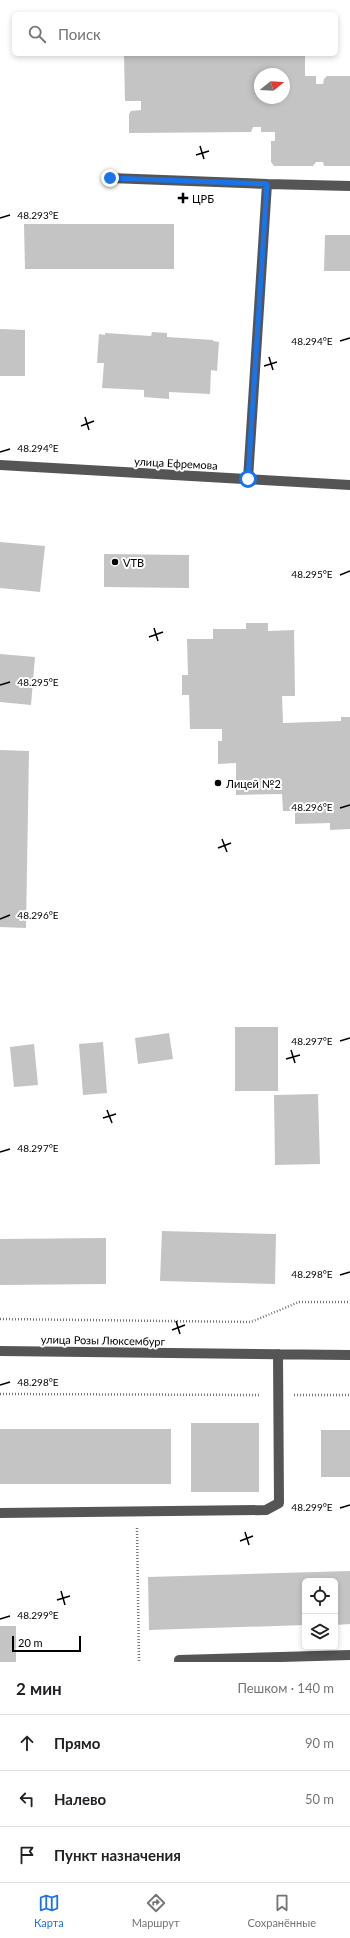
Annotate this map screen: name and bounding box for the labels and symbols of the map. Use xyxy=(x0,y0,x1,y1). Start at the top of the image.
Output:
north arrow xyxy=(254,68,290,104)
route end xyxy=(101,169,119,187)
marker: ЦРБ xyxy=(177,192,189,204)
place label: ЦРБ xyxy=(192,192,214,205)
text: 48.293°E xyxy=(17,209,59,221)
text: 48.294°E xyxy=(291,335,333,347)
text: 48.294°E xyxy=(17,442,59,454)
street label: улица Ефремова xyxy=(134,454,218,472)
route start xyxy=(239,470,257,488)
place label: VTB xyxy=(123,556,144,569)
marker: VTB xyxy=(110,557,120,567)
text: 48.295°E xyxy=(291,568,333,580)
text: 48.295°E xyxy=(17,676,59,688)
place label: Лицей №2 xyxy=(225,777,281,790)
marker: Лицей №2 xyxy=(213,778,223,788)
text: 48.296°E xyxy=(291,801,333,813)
text: 48.296°E xyxy=(17,909,59,921)
text: 48.297°E xyxy=(291,1035,333,1047)
text: 48.297°E xyxy=(17,1142,59,1154)
text: 48.298°E xyxy=(291,1268,333,1280)
street label: улица Розы Люксембург xyxy=(41,1332,166,1348)
text: 48.298°E xyxy=(17,1376,59,1388)
text: 48.299°E xyxy=(291,1501,333,1513)
text: 48.299°E xyxy=(17,1609,59,1621)
scale bar xyxy=(12,1634,81,1653)

